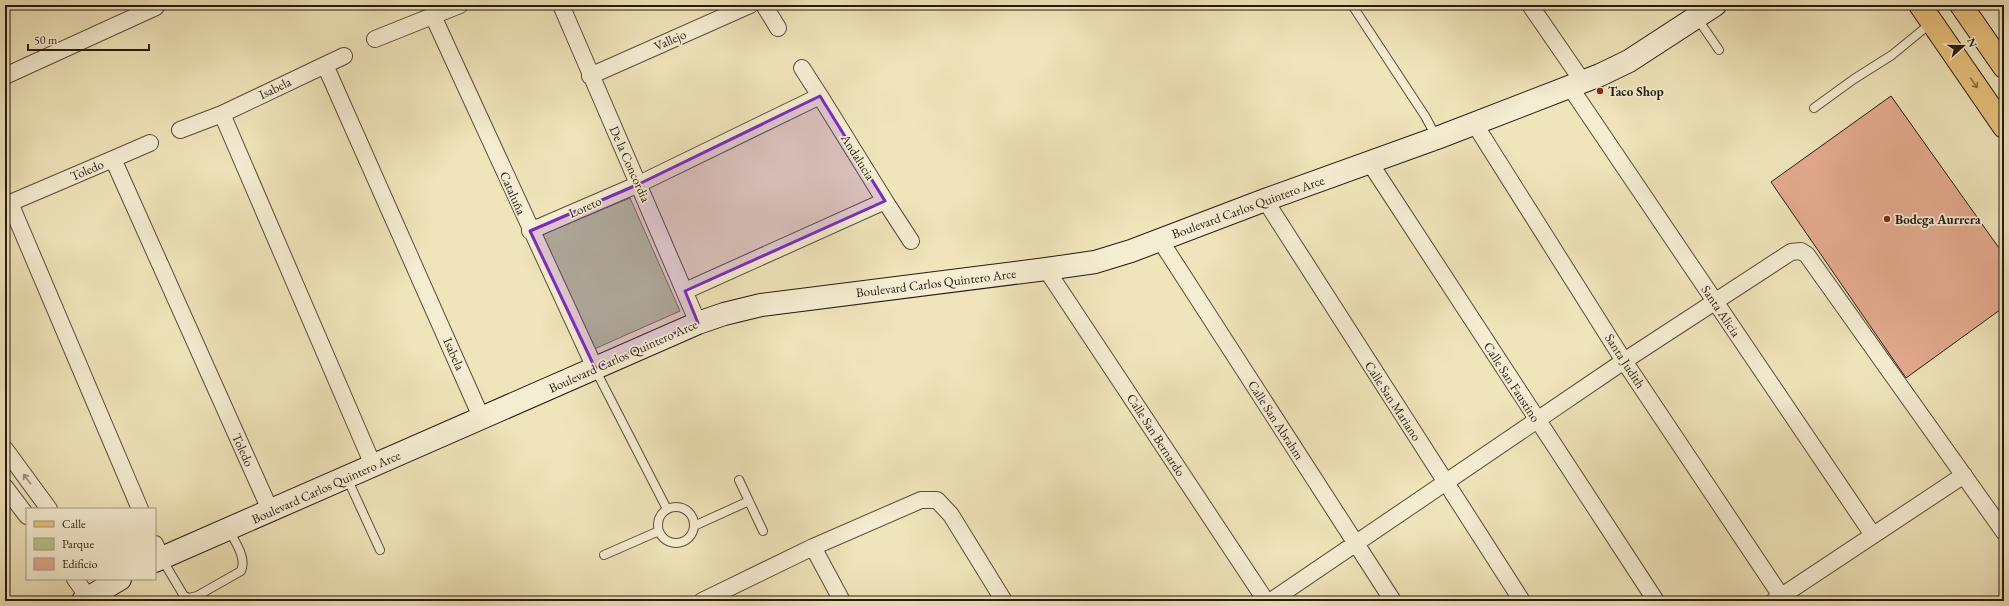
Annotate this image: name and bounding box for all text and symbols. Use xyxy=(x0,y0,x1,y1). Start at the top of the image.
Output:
street label: Vallejo xyxy=(651,25,689,55)
scale bar xyxy=(28,26,149,52)
north arrow xyxy=(1943,26,1983,66)
text: 50 m xyxy=(34,32,58,48)
text: N xyxy=(1964,36,1981,49)
street label: Isabela xyxy=(256,73,295,103)
one-way arrow xyxy=(1970,78,1978,89)
place label: Taco Shop xyxy=(1608,83,1664,100)
marker: Taco Shop xyxy=(1595,86,1605,96)
street label: De la Concordia xyxy=(606,123,655,206)
street label: Andalucia xyxy=(837,130,879,184)
street label: Toledo xyxy=(68,155,106,185)
street label: Cataluña xyxy=(496,169,530,218)
street label: Boulevard Carlos Quintero Arce xyxy=(1169,171,1327,243)
street label: Loreto xyxy=(566,192,604,222)
place label: Bodega Aurrera xyxy=(1895,211,1981,228)
marker: Bodega Aurrera xyxy=(1882,214,1892,224)
street label: Boulevard Carlos Quintero Arce xyxy=(855,265,1017,301)
street label: Santa Alicia xyxy=(1697,282,1745,341)
street label: Boulevard Carlos Quintero Arce xyxy=(546,315,700,397)
street label: Santa Judith xyxy=(1601,330,1649,392)
street label: Isabela xyxy=(439,335,469,374)
street label: Calle San Faustino xyxy=(1480,339,1544,425)
street label: Calle San Mariano xyxy=(1361,358,1425,444)
street label: Calle San Abrahm xyxy=(1244,377,1308,463)
street label: Calle San Bernardo xyxy=(1123,390,1189,480)
street label: Toledo xyxy=(228,431,258,469)
street label: Boulevard Carlos Quintero Arce xyxy=(249,446,403,528)
one-way arrow xyxy=(23,474,31,485)
legend xyxy=(26,508,156,580)
text: Calle xyxy=(62,516,86,532)
text: Parque xyxy=(62,536,94,552)
text: Edificio xyxy=(62,556,98,572)

